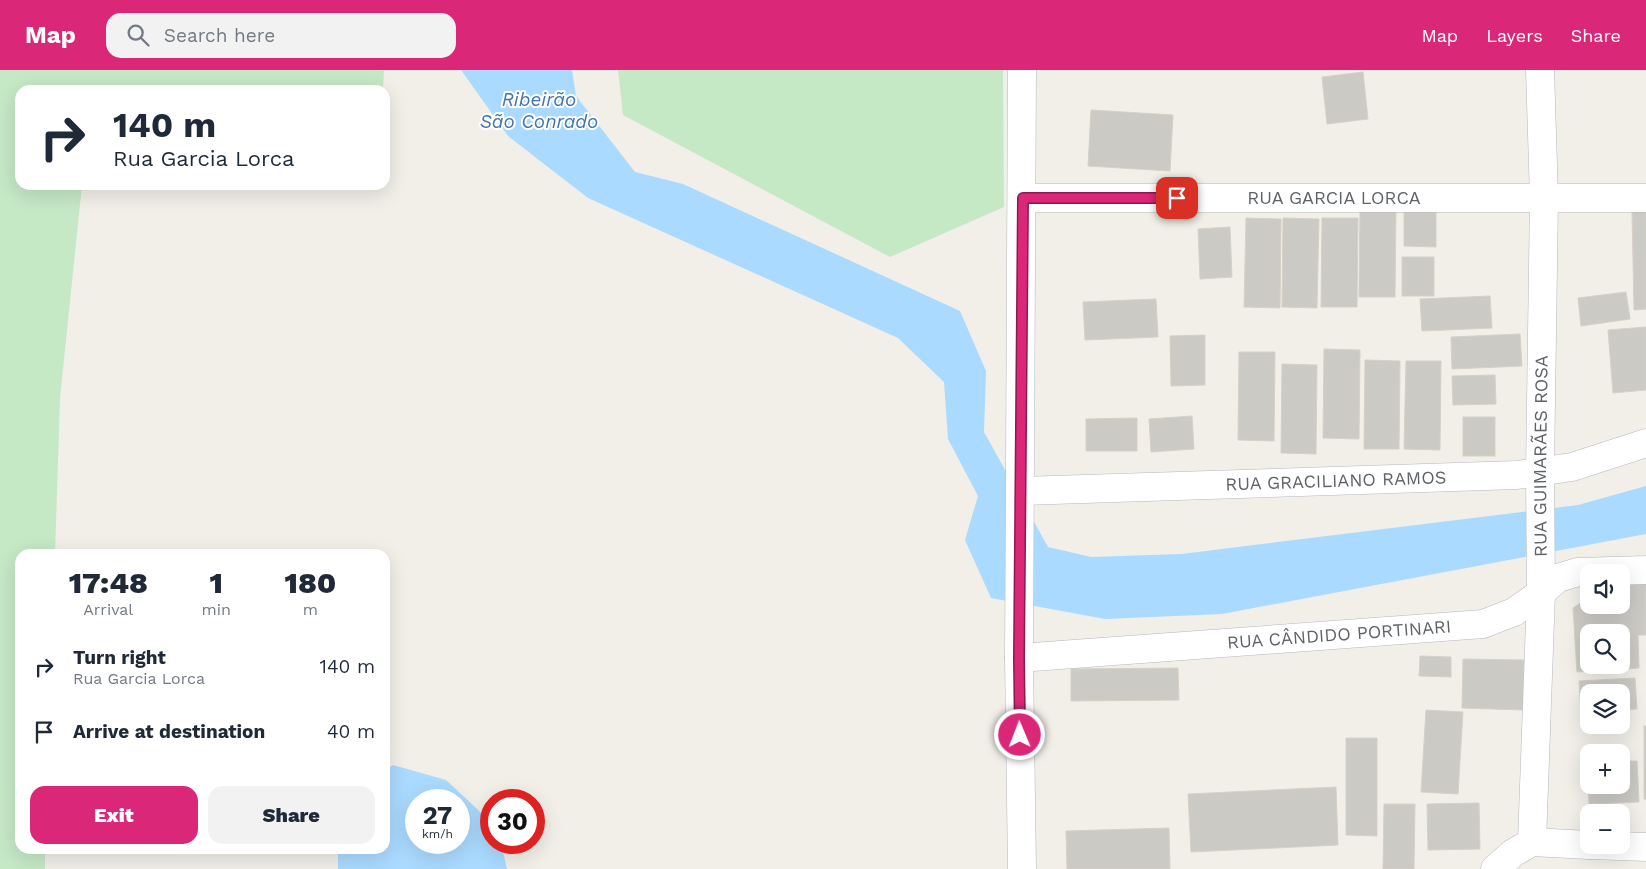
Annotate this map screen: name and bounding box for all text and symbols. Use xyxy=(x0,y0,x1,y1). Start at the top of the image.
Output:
search box xyxy=(106,13,456,58)
text: Map xyxy=(25,21,76,49)
icon: search xyxy=(124,21,152,49)
text: Search here xyxy=(164,24,275,47)
text: Map xyxy=(1421,25,1458,46)
text: Layers xyxy=(1486,25,1543,46)
text: Share xyxy=(1571,25,1621,46)
water label: Ribeirão São Conrado xyxy=(480,88,598,133)
text: 140 m xyxy=(113,104,216,146)
icon: right xyxy=(30,105,95,170)
text: Rua Garcia Lorca xyxy=(113,146,294,171)
pin xyxy=(1156,177,1198,219)
icon: arrive xyxy=(1163,184,1191,212)
street label: RUA GARCIA LORCA xyxy=(1247,187,1421,208)
street label: RUA GUIMARÃES ROSA xyxy=(1529,355,1552,557)
street label: RUA GRACILIANO RAMOS xyxy=(1225,466,1447,494)
map controls xyxy=(1580,564,1630,854)
button: sound xyxy=(1580,564,1630,614)
text: 17:48 xyxy=(69,565,148,600)
text: 1 xyxy=(209,565,223,600)
text: 180 xyxy=(285,565,336,600)
text: Arrival xyxy=(83,600,133,619)
text: min xyxy=(201,600,231,619)
text: m xyxy=(303,600,318,619)
street label: RUA CÂNDIDO PORTINARI xyxy=(1226,615,1452,653)
button: search xyxy=(1580,624,1630,674)
text: Turn right xyxy=(73,646,166,669)
icon: right xyxy=(30,653,58,681)
text: 140 m xyxy=(320,655,375,678)
text: Rua Garcia Lorca xyxy=(73,669,205,688)
button: layers xyxy=(1580,684,1630,734)
position arrow xyxy=(993,708,1045,760)
icon: arrive xyxy=(30,718,58,746)
text: Arrive at destination xyxy=(73,720,265,743)
text: 40 m xyxy=(327,720,375,743)
button: + xyxy=(1580,744,1630,794)
button: Exit xyxy=(30,786,198,844)
button: Share xyxy=(208,786,375,844)
speed limit sign: 30 xyxy=(480,789,545,854)
text: 27 xyxy=(423,801,452,830)
button: − xyxy=(1580,804,1630,854)
text: km/h xyxy=(422,827,453,841)

